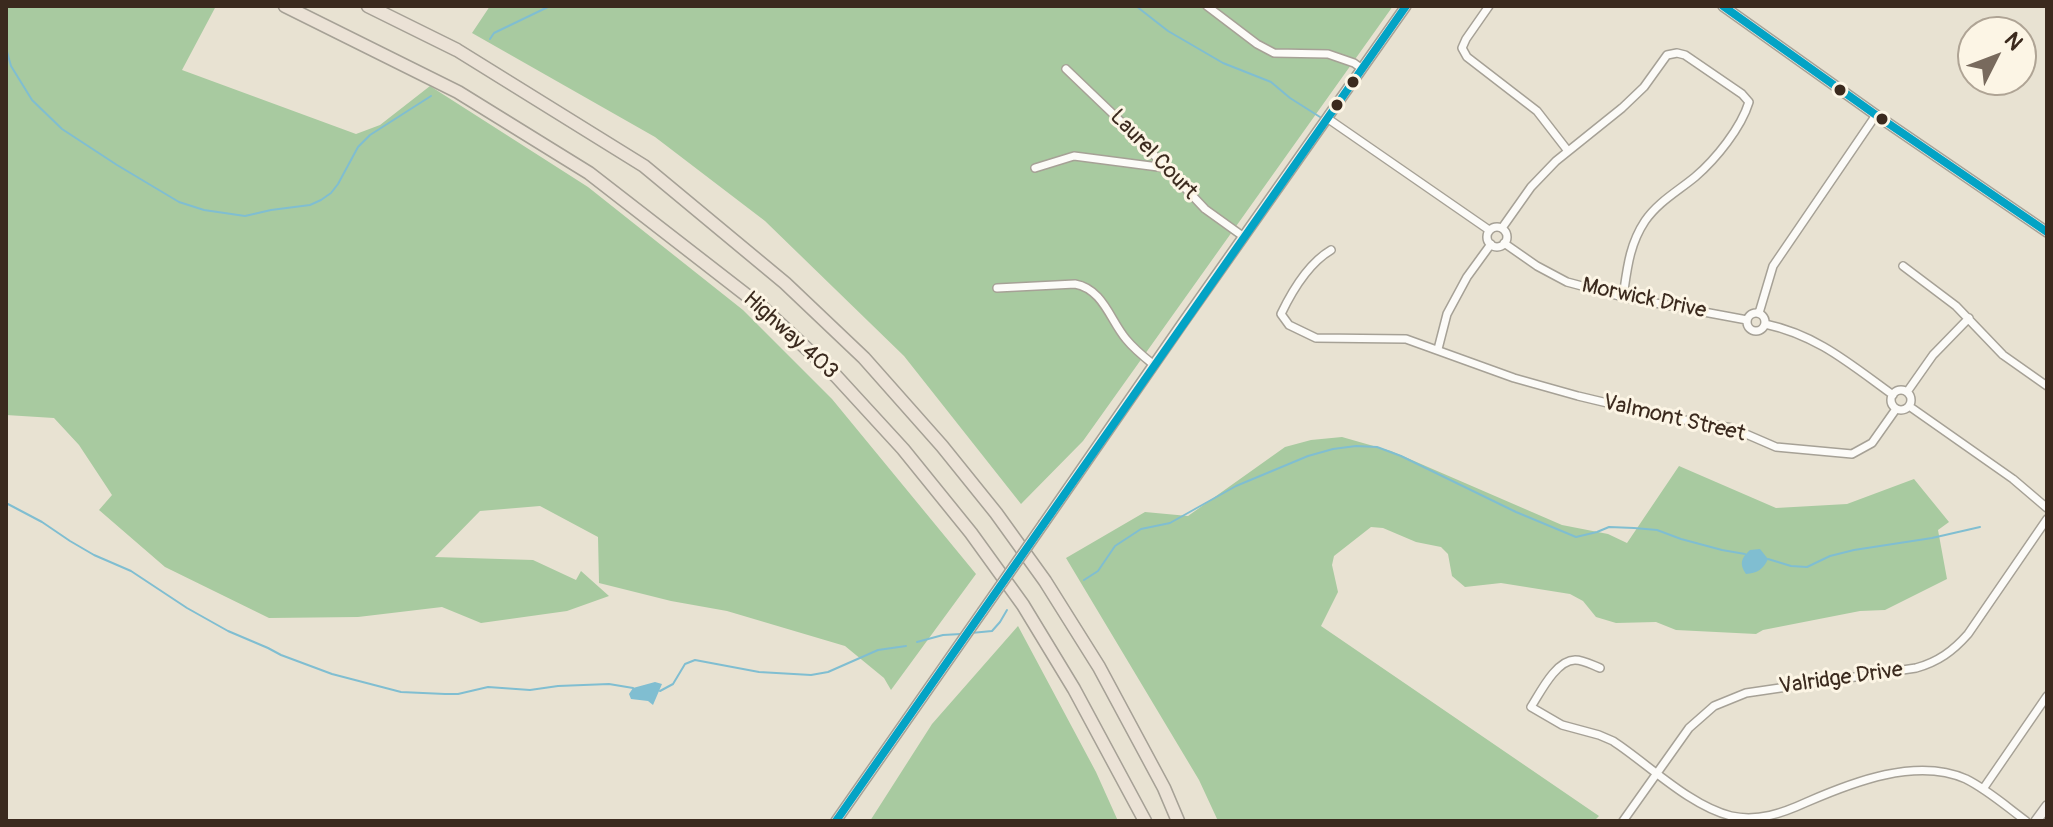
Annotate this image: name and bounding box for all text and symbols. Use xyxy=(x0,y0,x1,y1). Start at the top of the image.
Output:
north arrow xyxy=(1957,16,2037,96)
text: N xyxy=(1998,26,2029,56)
unlabelled marker xyxy=(1345,74,1361,90)
unlabelled marker xyxy=(1832,82,1848,98)
unlabelled marker xyxy=(1329,97,1345,113)
street label: Laurel Court xyxy=(1104,105,1202,205)
unlabelled marker xyxy=(1874,111,1890,127)
street label: Morwick Drive xyxy=(1579,273,1709,325)
street label: Highway 403 xyxy=(737,286,843,386)
street label: Valmont Street xyxy=(1600,390,1748,448)
street label: Valridge Drive xyxy=(1777,657,1905,701)

